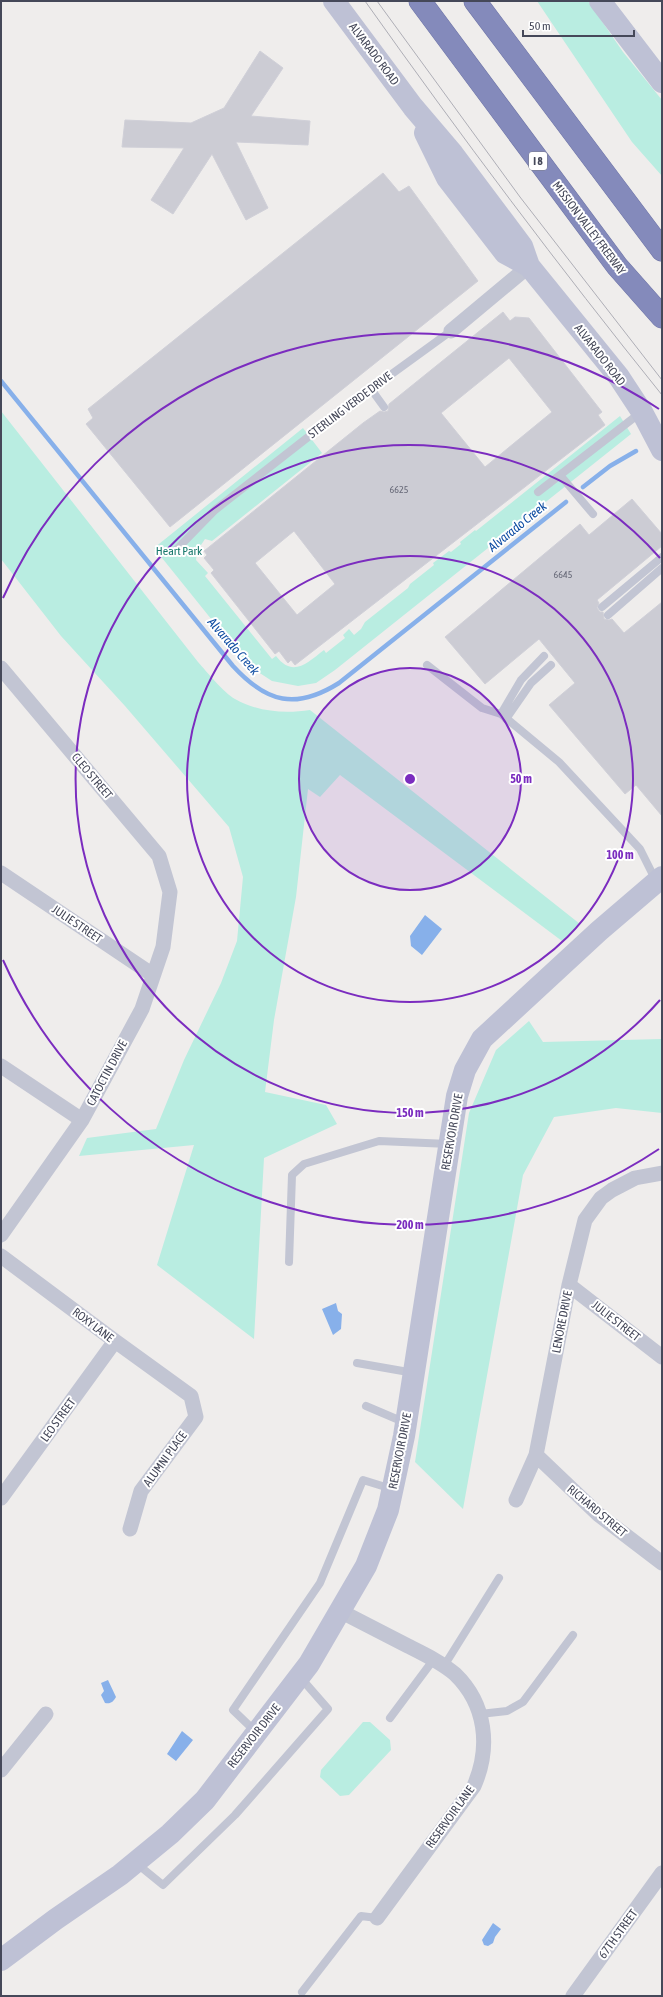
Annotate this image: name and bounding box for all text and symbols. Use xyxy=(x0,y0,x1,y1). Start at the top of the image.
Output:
scale bar xyxy=(523,12,634,38)
text: 50 m xyxy=(529,19,551,33)
street label: ALVARADO ROAD xyxy=(346,20,402,88)
road number: I 8 xyxy=(529,152,547,170)
street label: MISSION VALLEY FREEWAY xyxy=(549,179,629,278)
street label: ALVARADO ROAD xyxy=(572,321,629,389)
street label: STERLING VERDE DRIVE xyxy=(305,369,395,441)
house number: 6625 xyxy=(390,484,409,495)
water label: Alvarado Creek xyxy=(484,498,550,555)
park label: Heart Park xyxy=(156,544,203,558)
house number: 6645 xyxy=(554,569,573,580)
water label: Alvarado Creek xyxy=(204,614,263,678)
street label: CLEO STREET xyxy=(69,750,116,802)
centre of rings xyxy=(403,772,417,786)
text: 50 m xyxy=(510,772,532,786)
text: 100 m xyxy=(606,848,634,862)
street label: JULIE STREET xyxy=(49,902,105,946)
street label: CATOCTIN DRIVE xyxy=(84,1038,130,1108)
street label: RESERVOIR DRIVE xyxy=(438,1093,466,1171)
text: 150 m xyxy=(396,1106,424,1120)
text: 200 m xyxy=(396,1218,424,1232)
street label: LENORE DRIVE xyxy=(549,1290,575,1354)
street label: JULIE STREET xyxy=(589,1298,643,1345)
street label: ROXY LANE xyxy=(70,1305,116,1345)
street label: LEO STREET xyxy=(38,1395,79,1444)
street label: RESERVOIR DRIVE xyxy=(386,1412,414,1490)
street label: ALUMNI PLACE xyxy=(140,1429,190,1489)
street label: RICHARD STREET xyxy=(564,1482,630,1540)
street label: RESERVOIR DRIVE xyxy=(225,1701,283,1771)
street label: RESERVOIR LANE xyxy=(423,1783,477,1851)
street label: 67TH STREET xyxy=(596,1906,641,1961)

